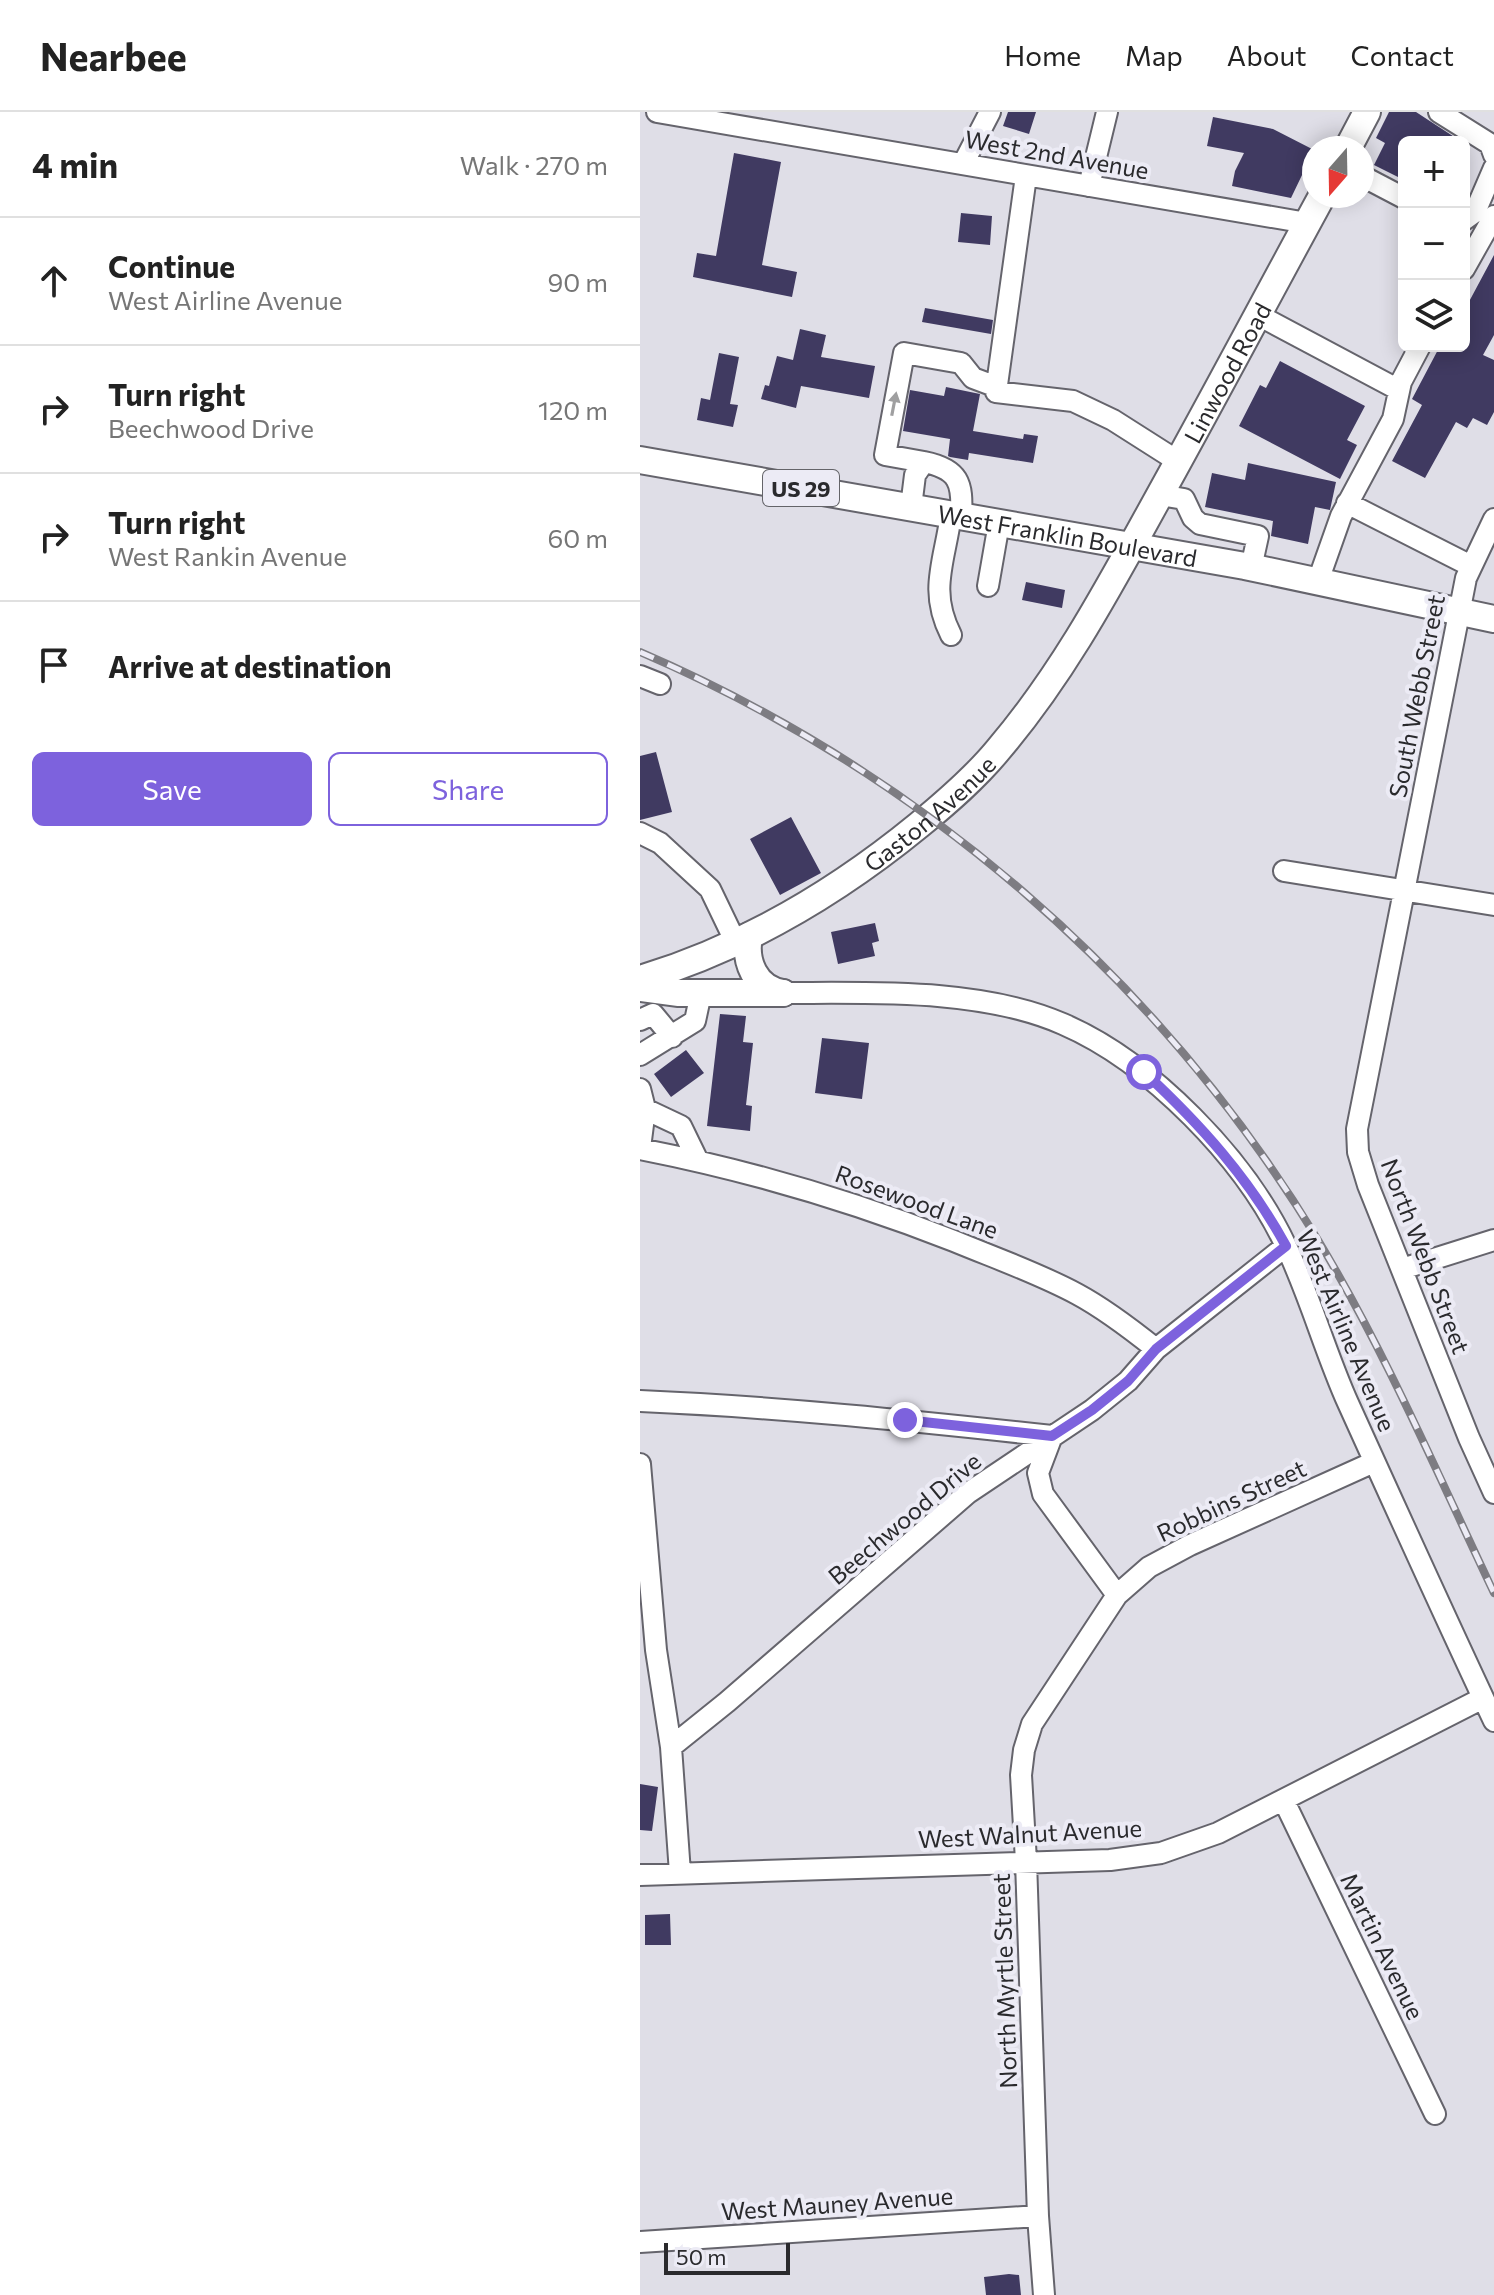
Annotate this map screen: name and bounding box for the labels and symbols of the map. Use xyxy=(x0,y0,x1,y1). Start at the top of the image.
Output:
street label: West 2nd Avenue xyxy=(963,124,1151,184)
north arrow xyxy=(1302,136,1374,208)
street label: Linwood Road xyxy=(1177,297,1276,448)
one-way arrow xyxy=(889,391,901,416)
road number: US 29 xyxy=(763,470,839,506)
street label: West Franklin Boulevard xyxy=(935,498,1200,572)
street label: South Webb Street xyxy=(1382,592,1450,800)
street label: Gaston Avenue xyxy=(858,749,1001,877)
route start xyxy=(1126,1054,1162,1090)
street label: North Webb Street xyxy=(1375,1154,1477,1358)
street label: Rosewood Lane xyxy=(832,1158,1002,1244)
street label: West Airline Avenue xyxy=(1291,1225,1403,1435)
route end xyxy=(887,1402,923,1438)
street label: Beechwood Drive xyxy=(822,1446,986,1590)
street label: Robbins Street xyxy=(1152,1453,1310,1547)
street label: West Walnut Avenue xyxy=(917,1813,1143,1853)
street label: Martin Avenue xyxy=(1335,1868,1431,2024)
street label: North Myrtle Street xyxy=(986,1873,1022,2089)
street label: West Mauney Avenue xyxy=(720,2180,954,2226)
scale bar xyxy=(664,2239,790,2275)

